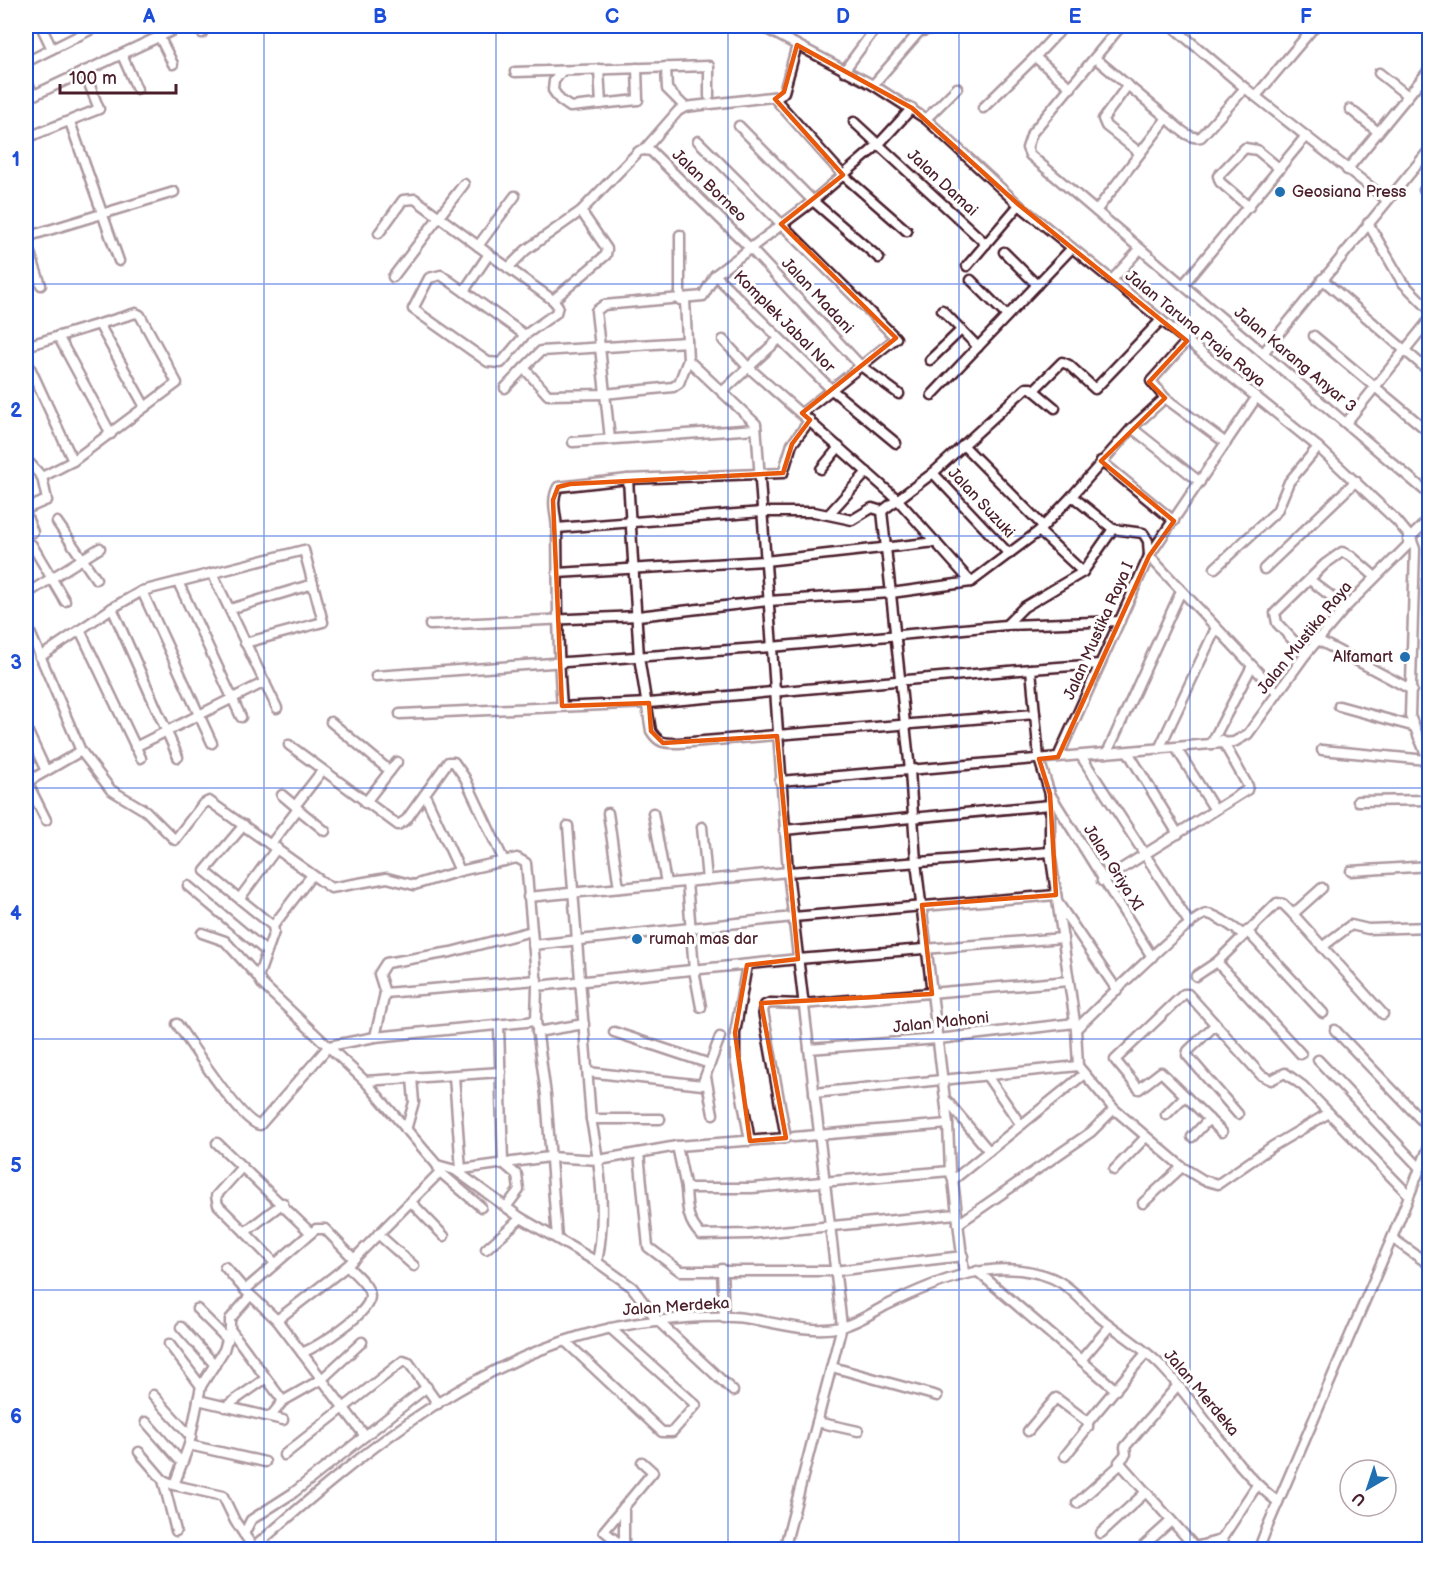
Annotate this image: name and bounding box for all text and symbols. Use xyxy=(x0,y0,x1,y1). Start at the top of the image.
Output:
text: A xyxy=(142,5,156,29)
text: B xyxy=(373,5,387,29)
text: C xyxy=(605,5,619,29)
text: D xyxy=(836,5,850,29)
text: E xyxy=(1069,5,1082,29)
text: F xyxy=(1300,5,1312,29)
scale bar xyxy=(60,57,176,95)
text: 100 m xyxy=(69,68,117,89)
street label: Jalan Borneo xyxy=(668,146,750,226)
street label: Jalan Damai xyxy=(903,146,981,220)
text: 1 xyxy=(12,148,20,172)
place label: Geosiana Press xyxy=(1292,183,1407,202)
marker: Geosiana Press xyxy=(1273,185,1287,199)
street label: Jalan Madani xyxy=(777,254,857,338)
street label: Komplek Jabal Nor xyxy=(729,267,839,377)
street label: Jalan Taruna Praja Raya xyxy=(1121,267,1269,391)
street label: Jalan Karang Anyar 3 xyxy=(1230,303,1360,417)
text: 2 xyxy=(10,399,22,423)
street label: Jalan Suzuki xyxy=(944,464,1018,542)
street label: Jalan Mustika Raya I xyxy=(1060,559,1138,703)
street label: Jalan Mustika Raya xyxy=(1254,578,1356,698)
place label: Alfamart xyxy=(1333,648,1393,667)
marker: Alfamart xyxy=(1398,650,1412,664)
text: 3 xyxy=(10,651,22,675)
street label: Jalan Griya XI xyxy=(1079,822,1147,914)
text: 4 xyxy=(10,902,22,926)
place label: rumah mas dar xyxy=(649,930,758,949)
marker: rumah mas dar xyxy=(630,932,644,946)
street label: Jalan Mahoni xyxy=(892,1009,990,1037)
text: 5 xyxy=(10,1154,22,1178)
street label: Jalan Merdeka xyxy=(622,1294,730,1320)
street label: Jalan Merdeka xyxy=(1159,1346,1243,1440)
text: 6 xyxy=(10,1405,22,1429)
north arrow xyxy=(1338,1458,1398,1518)
text: U xyxy=(1349,1488,1370,1509)

